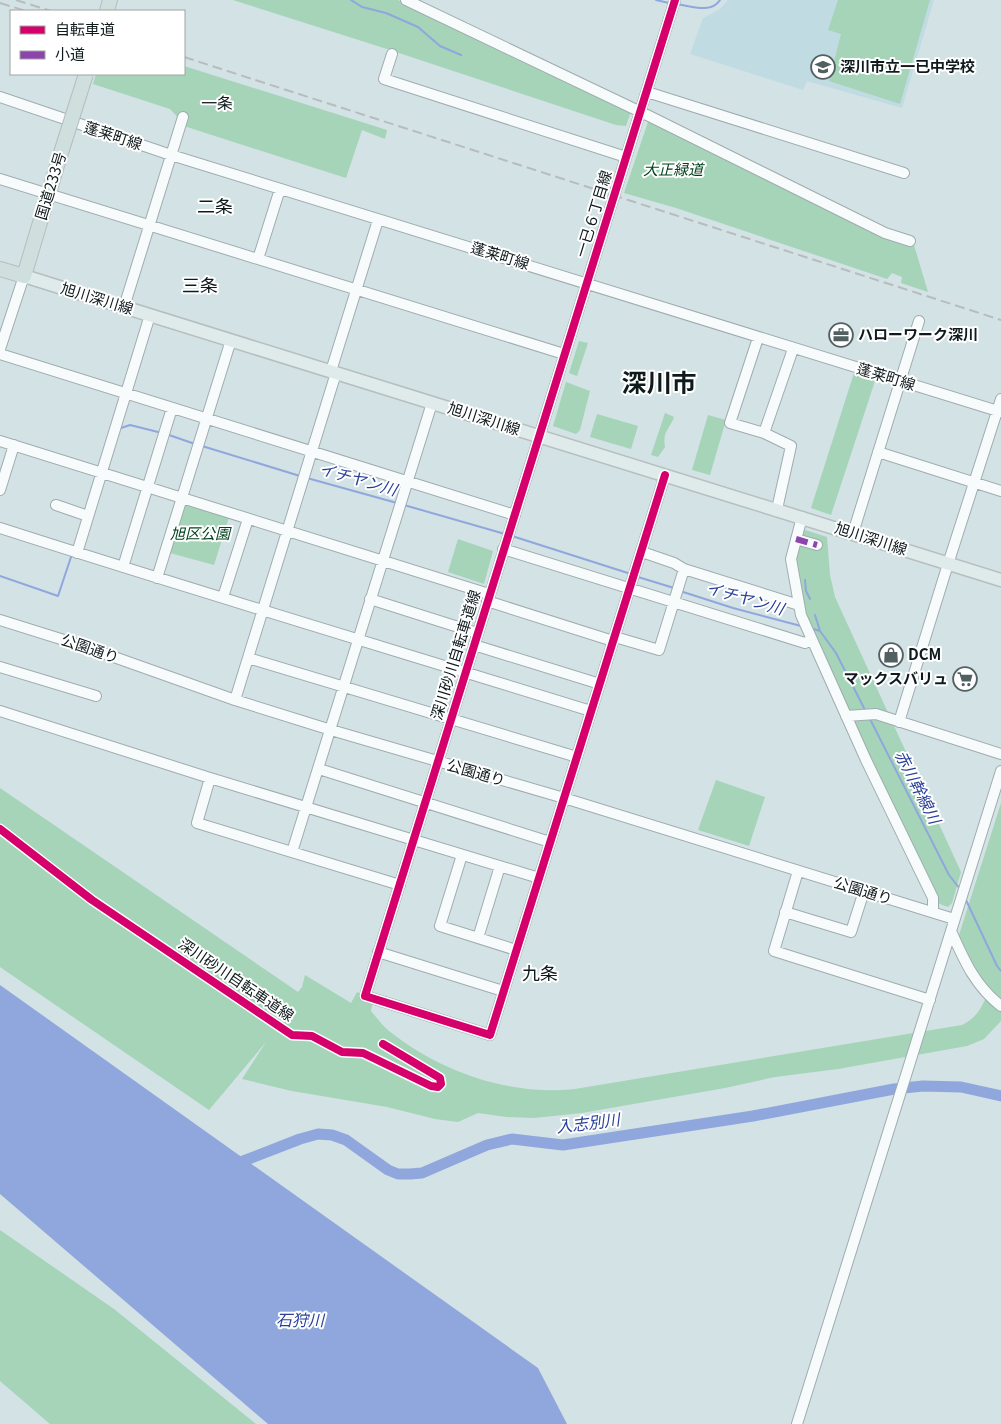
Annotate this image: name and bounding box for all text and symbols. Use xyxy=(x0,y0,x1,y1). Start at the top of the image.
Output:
legend xyxy=(10,10,185,75)
text: 自転車道 xyxy=(55,18,115,39)
text: 小道 xyxy=(55,43,85,64)
school or university icon: 深川市立一已中学校 xyxy=(810,54,836,80)
place label: 深川市立一已中学校 xyxy=(840,55,975,76)
district label: 一条 xyxy=(201,90,233,114)
street label: 蓬莱町線 xyxy=(82,115,145,154)
street label: 国道233号 xyxy=(29,149,70,222)
park label: 大正緑道 xyxy=(643,158,705,179)
street label: 一已６丁目線 xyxy=(569,167,616,260)
district label: 二条 xyxy=(197,192,233,218)
street label: 蓬莱町線 xyxy=(469,236,532,273)
district label: 三条 xyxy=(182,271,218,297)
street label: 旭川深川線 xyxy=(58,277,136,319)
office icon: ハローワーク深川 xyxy=(828,322,854,348)
place label: ハローワーク深川 xyxy=(858,323,978,344)
street label: 蓬莱町線 xyxy=(855,357,918,394)
district label: 深川市 xyxy=(621,363,697,399)
street label: 旭川深川線 xyxy=(446,396,523,439)
water label: イチヤン川 xyxy=(317,455,402,501)
street label: 旭川深川線 xyxy=(833,516,910,559)
park label: 旭区公園 xyxy=(170,522,232,543)
water label: イチヤン川 xyxy=(704,574,789,620)
street label: 深川砂川自転車道線 xyxy=(425,587,484,722)
street label: 公園通り xyxy=(59,628,122,667)
shop icon: DCM xyxy=(878,642,904,668)
place label: DCM xyxy=(908,643,941,664)
supermarket icon: マックスバリュ xyxy=(952,666,978,692)
place label: マックスバリュ xyxy=(843,667,948,688)
water label: 赤川幹線川 xyxy=(890,745,949,829)
street label: 公園通り xyxy=(445,753,508,790)
street label: 公園通り xyxy=(832,871,895,908)
street label: 深川砂川自転車道線 xyxy=(175,932,299,1025)
district label: 九条 xyxy=(522,959,558,985)
water label: 入志別川 xyxy=(555,1106,623,1138)
water label: 石狩川 xyxy=(276,1307,326,1331)

